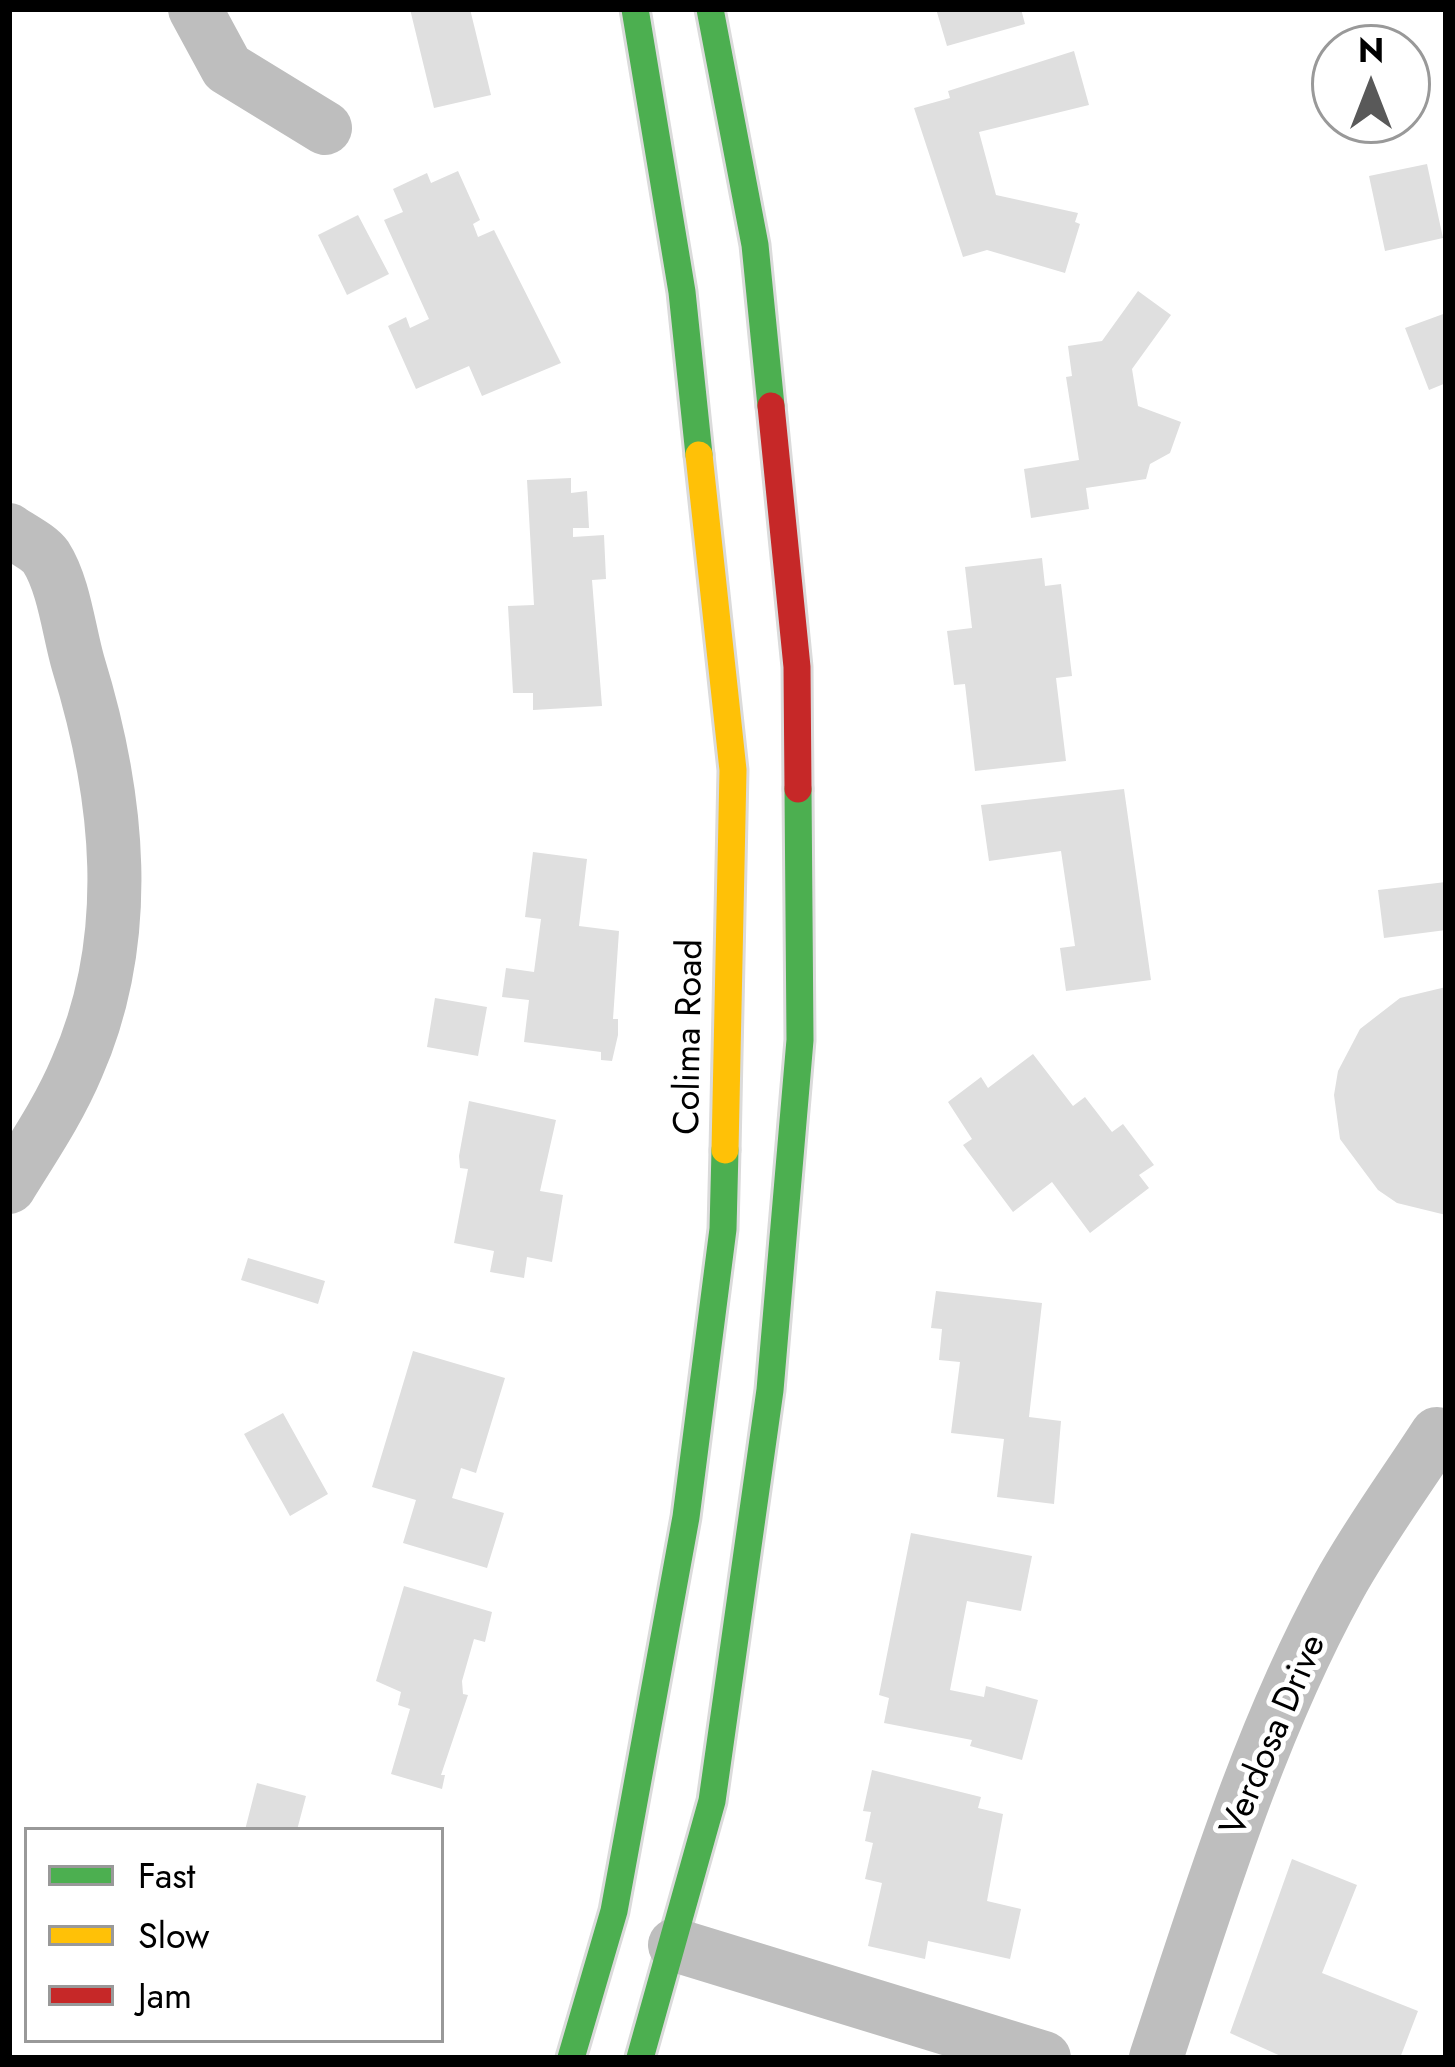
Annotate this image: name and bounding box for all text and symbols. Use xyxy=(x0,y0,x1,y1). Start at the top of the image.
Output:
north arrow xyxy=(1311,24,1431,144)
text: N xyxy=(1358,27,1384,74)
street label: Colima Road xyxy=(668,939,714,1135)
street label: Verdosa Drive xyxy=(1213,1629,1337,1843)
legend xyxy=(24,1827,444,2043)
text: Fast xyxy=(138,1849,195,1901)
text: Slow xyxy=(138,1909,210,1961)
text: Jam xyxy=(138,1969,192,2021)

